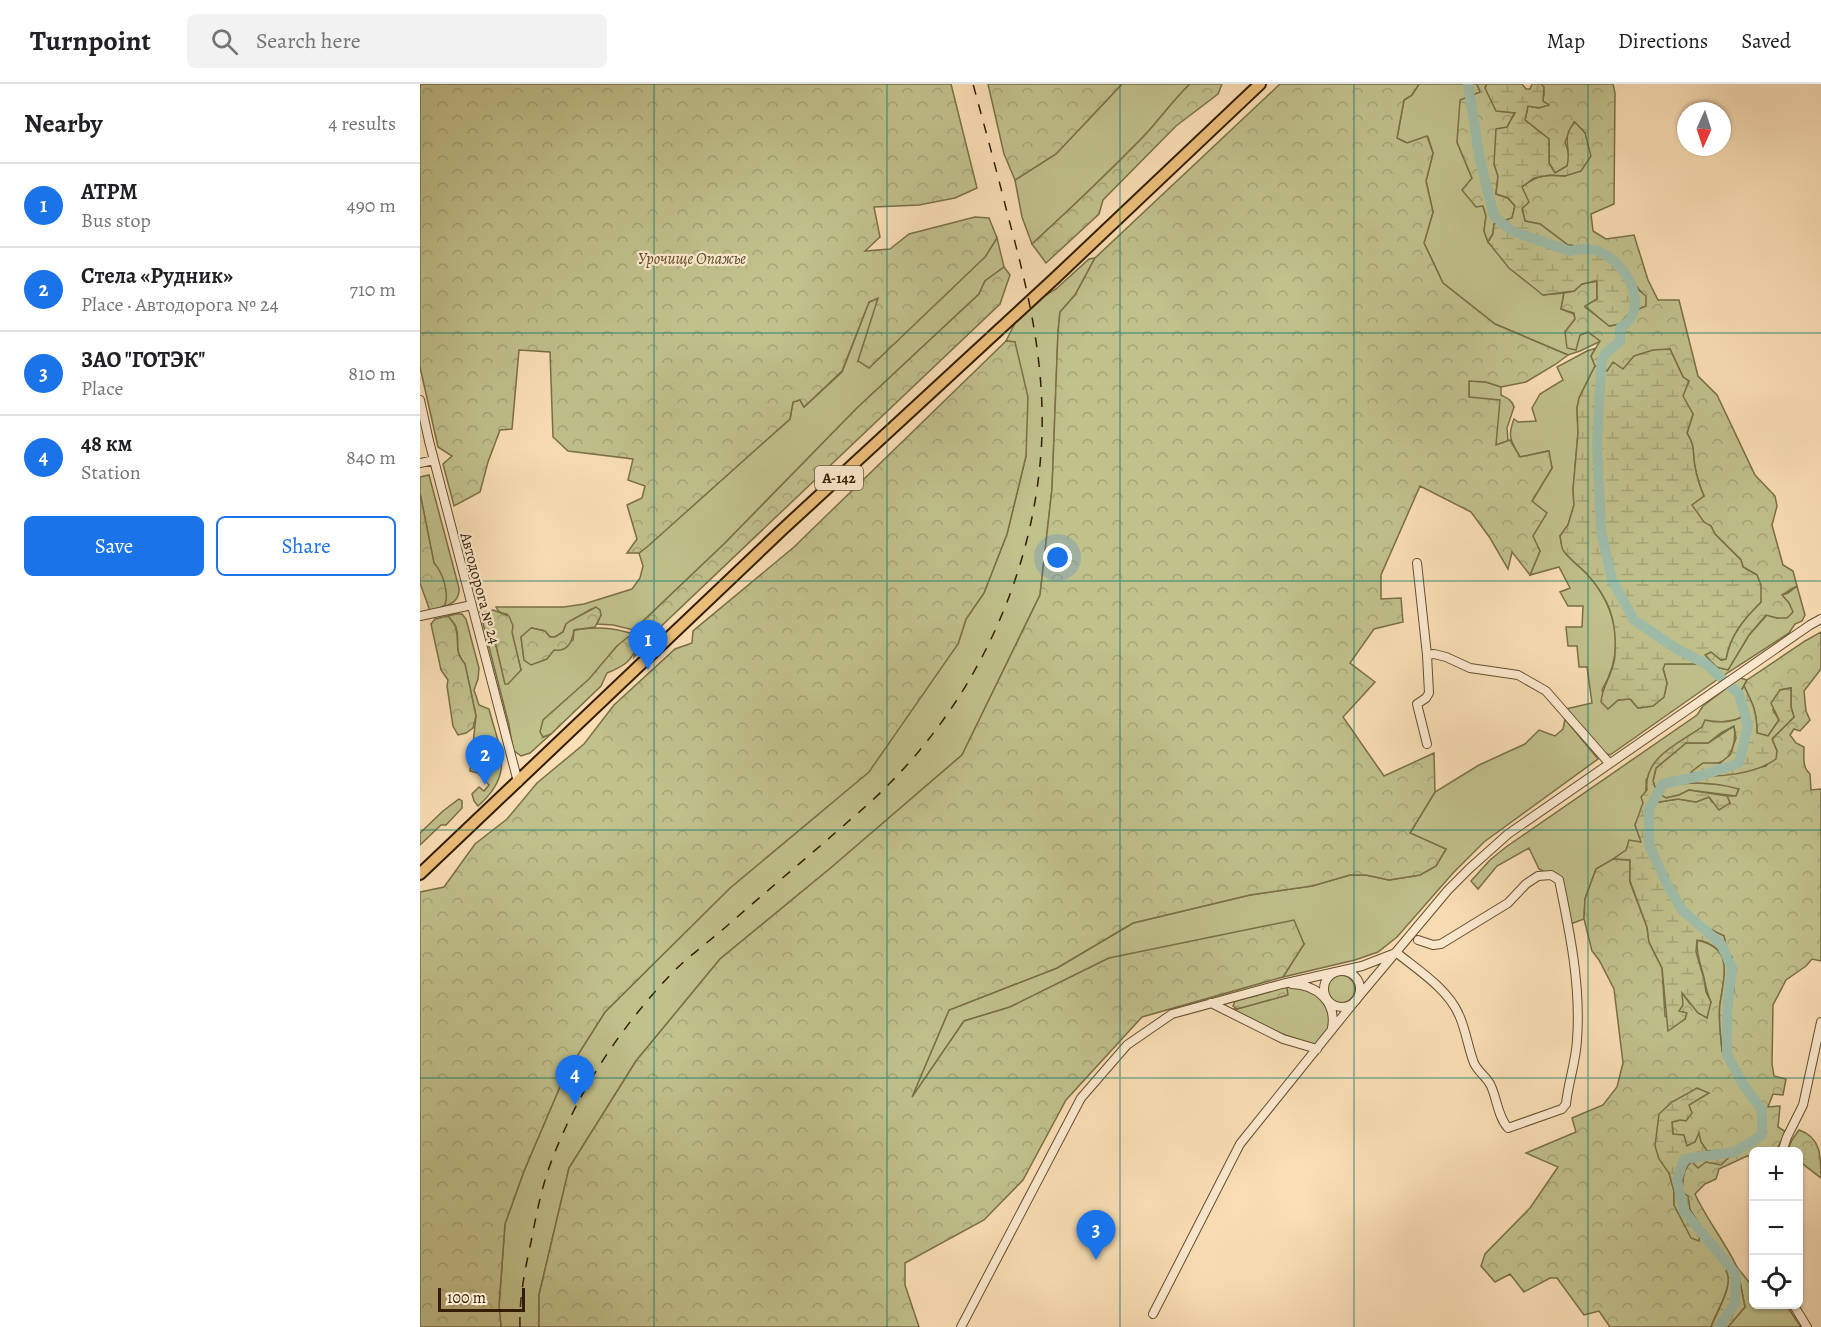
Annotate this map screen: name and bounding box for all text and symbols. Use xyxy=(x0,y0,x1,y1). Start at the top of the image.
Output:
search box xyxy=(187,14,607,68)
text: Turnpoint xyxy=(30,22,151,60)
icon: search xyxy=(208,25,241,58)
text: Search here xyxy=(256,26,361,56)
text: Map xyxy=(1547,27,1585,55)
text: Directions xyxy=(1618,27,1708,55)
text: Saved xyxy=(1741,27,1791,55)
north arrow xyxy=(1677,102,1731,156)
text: Nearby xyxy=(24,106,103,141)
text: 4 results xyxy=(328,110,396,137)
text: АТРМ xyxy=(81,177,138,207)
text: 1 xyxy=(40,192,47,219)
text: 490 m xyxy=(347,192,396,219)
text: Bus stop xyxy=(81,207,151,234)
park label: Урочище Опажье xyxy=(638,248,746,270)
text: Стела «Рудник» xyxy=(81,261,233,291)
text: 2 xyxy=(39,276,48,303)
text: 710 m xyxy=(350,276,396,303)
text: Place · Автодорога № 24 xyxy=(81,291,279,318)
text: ЗАО "ГОТЭК" xyxy=(81,345,205,375)
text: 3 xyxy=(39,360,48,387)
text: 810 m xyxy=(348,360,396,387)
text: Place xyxy=(81,375,123,402)
text: 48 км xyxy=(81,429,132,459)
text: 4 xyxy=(39,444,48,471)
text: 840 m xyxy=(346,444,396,471)
text: Station xyxy=(81,459,141,486)
road number: А-142 xyxy=(815,466,863,490)
button: Save xyxy=(24,516,204,576)
button: Share xyxy=(216,516,396,576)
street label: Автодорога № 24 xyxy=(454,529,506,647)
your location xyxy=(1043,543,1072,572)
pin: 1 xyxy=(628,620,668,670)
pin: 2 xyxy=(466,736,504,785)
pin: 4 xyxy=(556,1056,594,1105)
map controls xyxy=(1749,1147,1803,1309)
button: + xyxy=(1749,1147,1803,1201)
button: − xyxy=(1749,1201,1803,1255)
pin: 3 xyxy=(1076,1210,1116,1260)
button: locate xyxy=(1749,1255,1803,1309)
scale bar xyxy=(438,1285,525,1312)
text: 100 m xyxy=(447,1287,486,1309)

